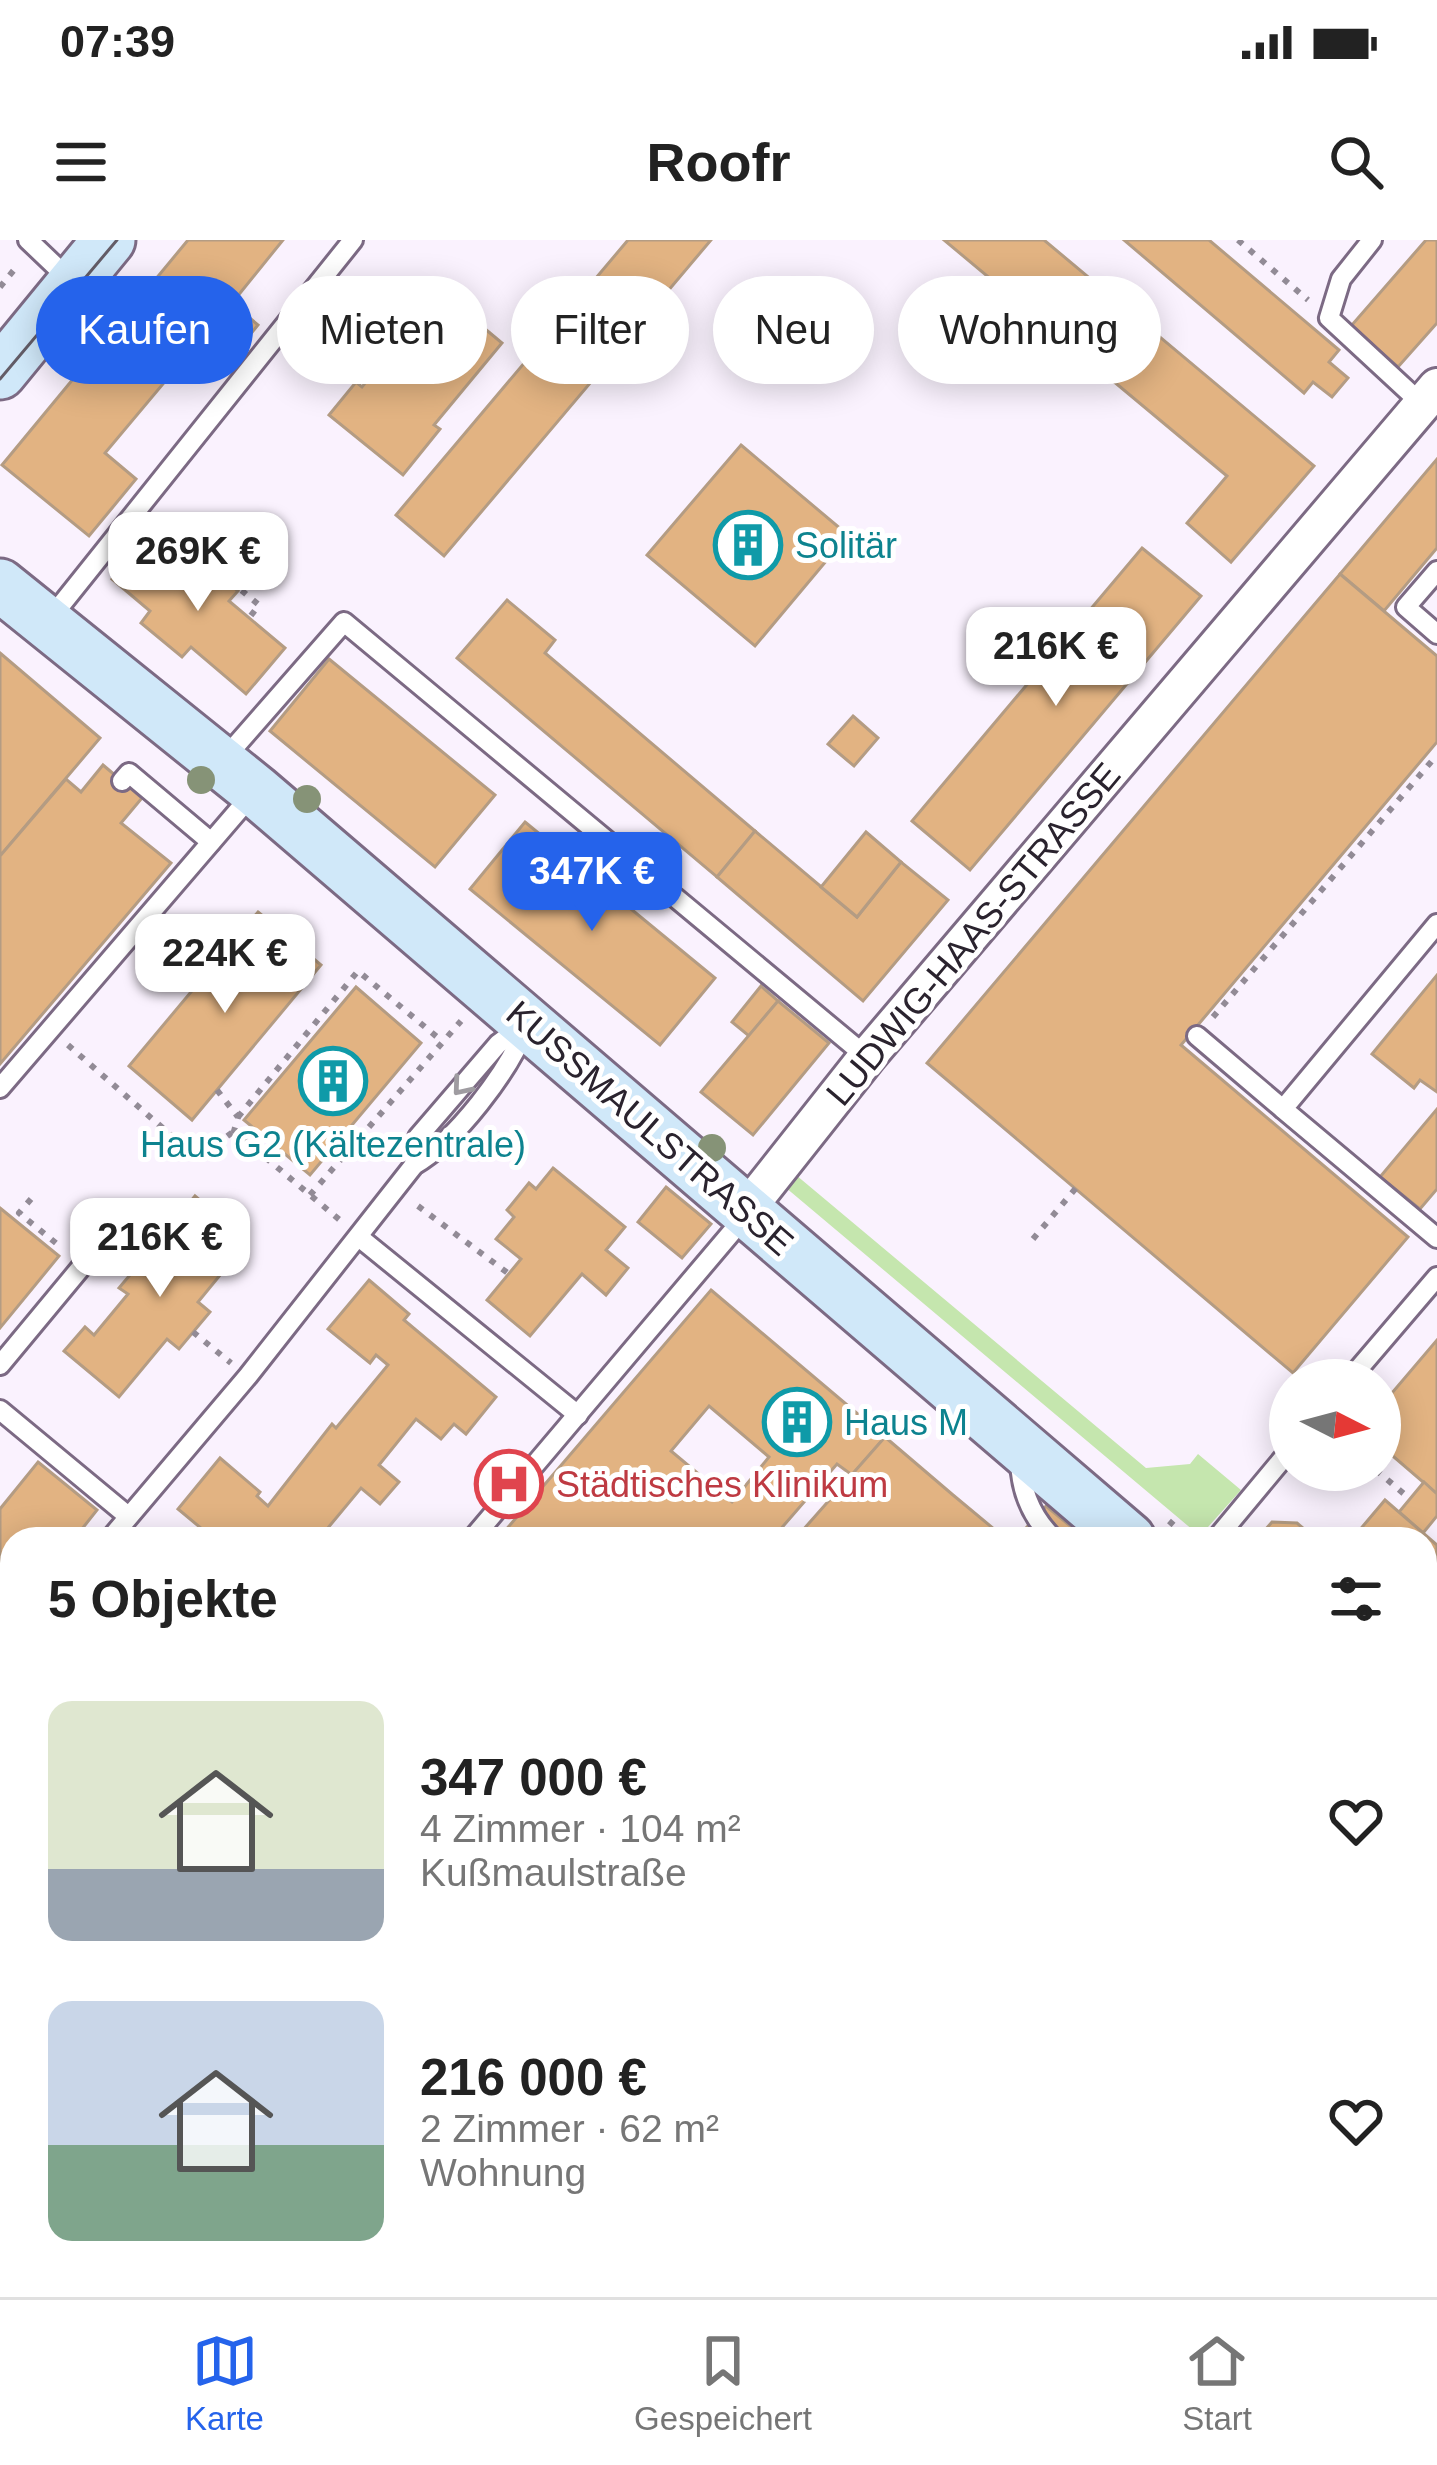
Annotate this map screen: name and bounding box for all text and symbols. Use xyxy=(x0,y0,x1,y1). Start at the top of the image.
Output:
text: 07:39 xyxy=(60,16,175,67)
icon: menu xyxy=(48,129,114,195)
icon: search xyxy=(1323,129,1389,195)
text: Roofr xyxy=(647,132,790,192)
chip: Kaufen xyxy=(36,276,253,384)
chip: Mieten xyxy=(277,276,487,384)
chip: Filter xyxy=(511,276,689,384)
chip: Neu xyxy=(713,276,874,384)
chip: Wohnung xyxy=(898,276,1161,384)
building icon: Solitär xyxy=(713,510,783,580)
pin: 269K € xyxy=(100,512,296,614)
place label: Solitär xyxy=(795,525,897,566)
text: 269K € xyxy=(135,529,261,572)
pin: 216K € xyxy=(958,607,1154,709)
text: 216K € xyxy=(993,624,1119,667)
street label: LUDWIG-HAAS-STRASSE xyxy=(818,755,1128,1113)
pin: 347K € xyxy=(494,832,690,934)
text: 347K € xyxy=(529,849,655,892)
pin: 224K € xyxy=(127,914,323,1016)
text: 224K € xyxy=(162,931,288,974)
street label: KUSSMAULSTRASSE xyxy=(498,992,802,1264)
building icon: Haus G2 (Kältezentrale) xyxy=(298,1046,368,1116)
one-way arrow xyxy=(454,1073,475,1095)
place label: Haus G2 (Kältezentrale) xyxy=(140,1124,526,1165)
pin: 216K € xyxy=(62,1198,258,1300)
text: 216K € xyxy=(97,1215,223,1258)
north arrow xyxy=(1269,1359,1401,1491)
map controls xyxy=(1269,1359,1401,1491)
building icon: Haus M xyxy=(762,1387,832,1457)
place label: Haus M xyxy=(844,1402,968,1443)
hospital icon: Städtisches Klinikum xyxy=(474,1449,544,1519)
place label: Städtisches Klinikum xyxy=(556,1464,888,1505)
icon: filters xyxy=(1323,1566,1389,1632)
text: 5 Objekte xyxy=(48,1571,278,1628)
icon: home xyxy=(144,1749,288,1893)
text: 347 000 € xyxy=(420,1749,647,1806)
icon: heart xyxy=(1323,1788,1389,1854)
text: 4 Zimmer · 104 m² xyxy=(420,1807,741,1850)
text: Kußmaulstraße xyxy=(420,1851,687,1894)
icon: home xyxy=(144,2049,288,2193)
text: 216 000 € xyxy=(420,2049,647,2106)
icon: heart xyxy=(1323,2088,1389,2154)
text: 2 Zimmer · 62 m² xyxy=(420,2107,719,2150)
text: Wohnung xyxy=(420,2151,586,2194)
tab: Karte xyxy=(185,2328,264,2438)
tab: Gespeichert xyxy=(634,2328,812,2438)
tab: Start xyxy=(1182,2328,1252,2438)

